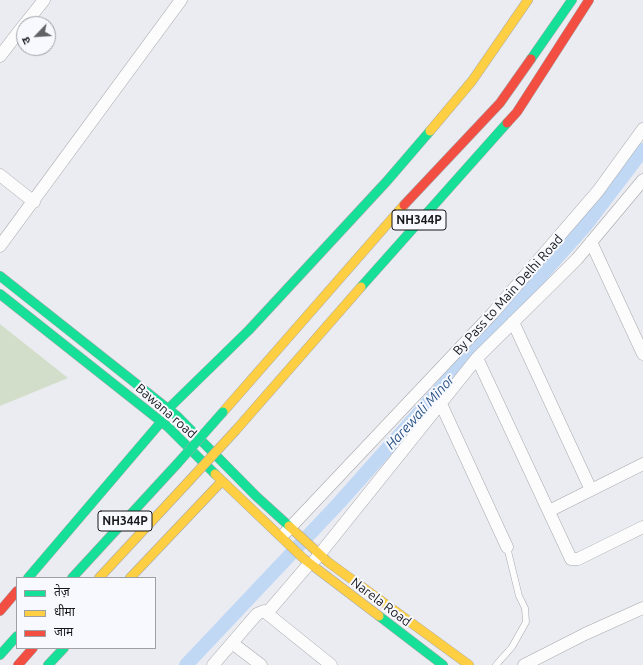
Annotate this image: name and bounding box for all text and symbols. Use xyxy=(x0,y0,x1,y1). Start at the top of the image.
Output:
north arrow xyxy=(16,16,56,56)
text: उ xyxy=(19,35,33,46)
road number: NH344P xyxy=(392,210,446,230)
street label: By Pass to Main Delhi Road xyxy=(450,232,566,358)
water label: Harewali Minor xyxy=(382,371,458,453)
street label: Bawana road xyxy=(132,380,200,442)
road number: NH344P xyxy=(98,511,152,531)
street label: Narela Road xyxy=(348,574,414,630)
legend xyxy=(16,577,156,649)
text: तेज़ xyxy=(54,585,70,598)
text: धीमा xyxy=(54,605,75,618)
text: जाम xyxy=(54,625,73,638)

